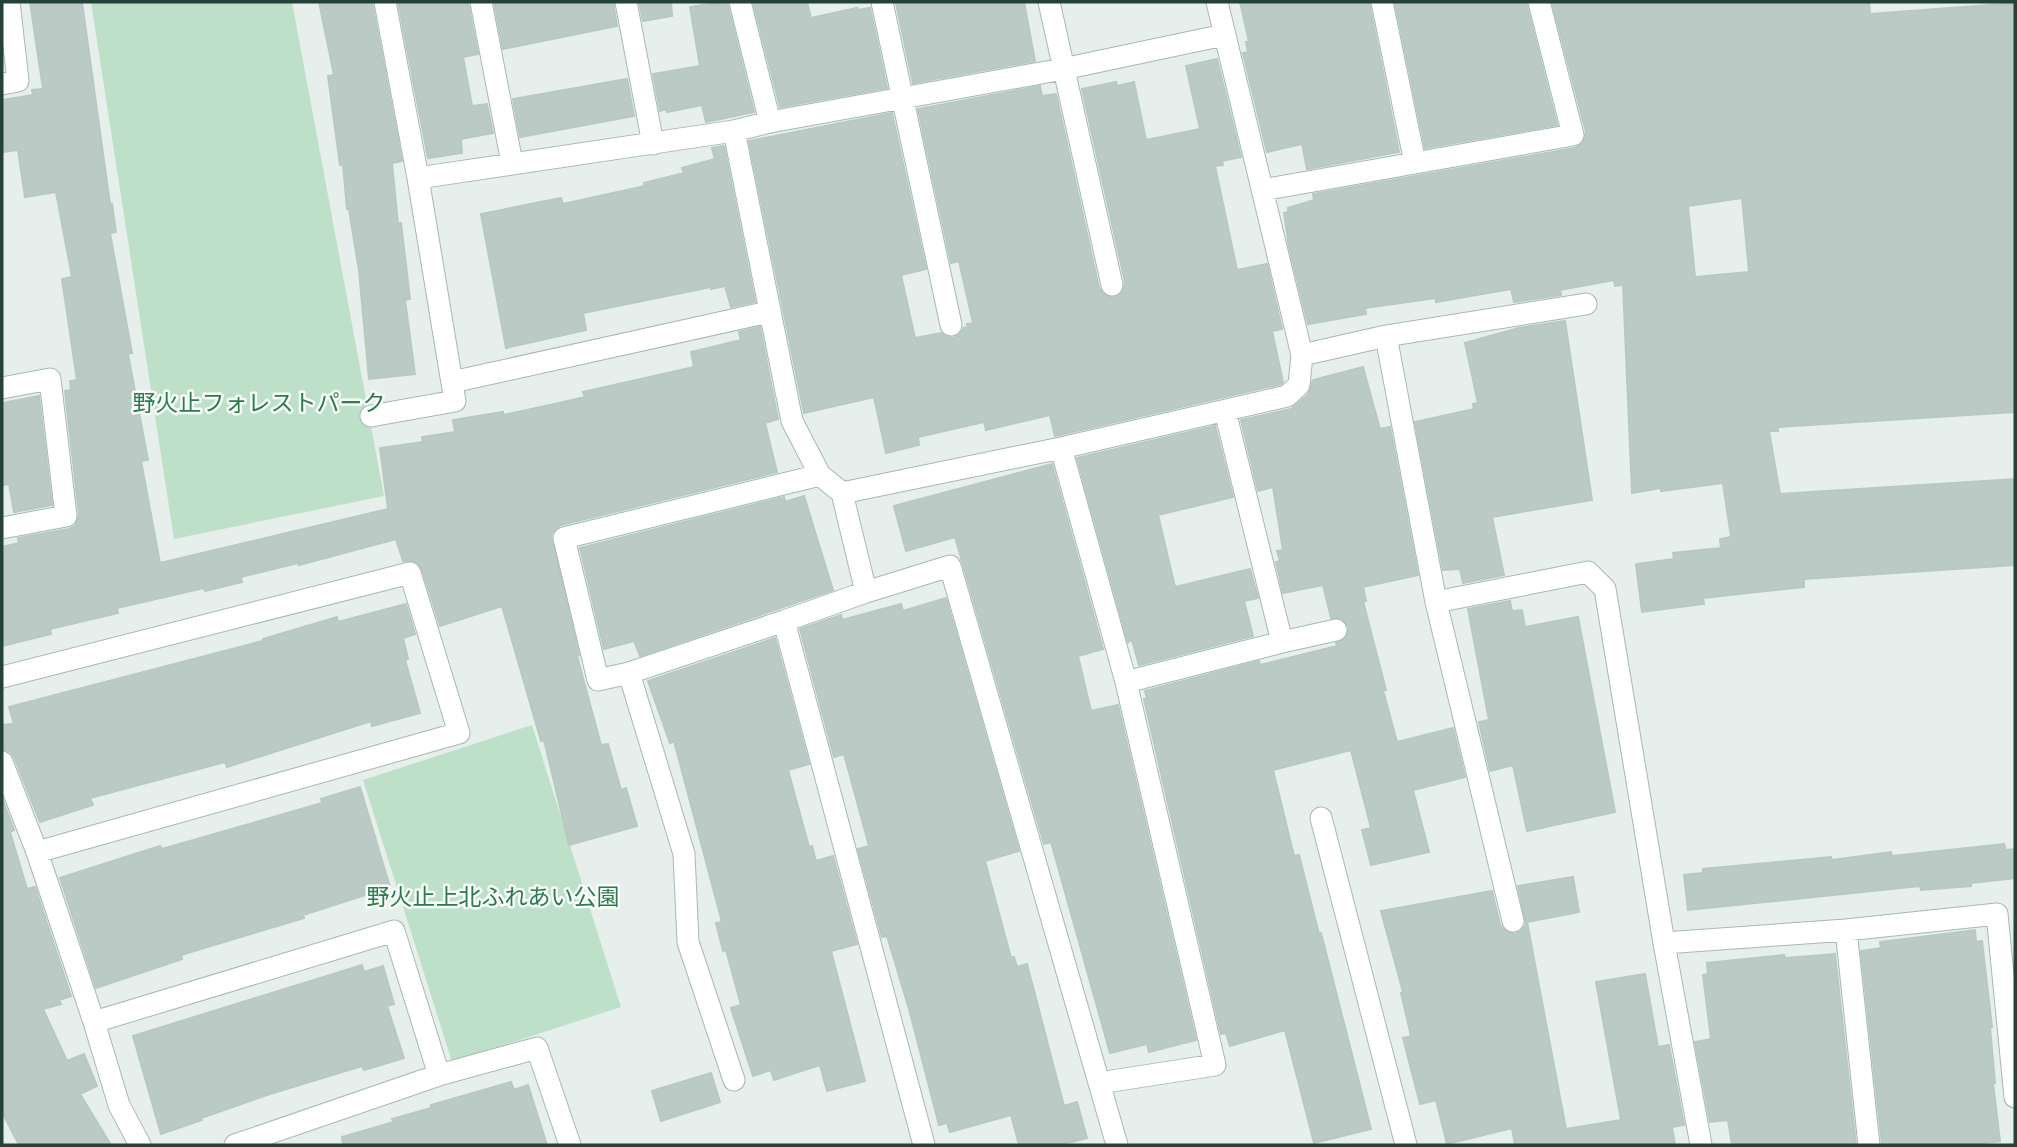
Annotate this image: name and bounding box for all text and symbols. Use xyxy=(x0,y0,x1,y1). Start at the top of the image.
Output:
park label: 野火止フォレストパーク xyxy=(133,388,386,418)
park label: 野火止上北ふれあい公園 xyxy=(367,882,620,912)

